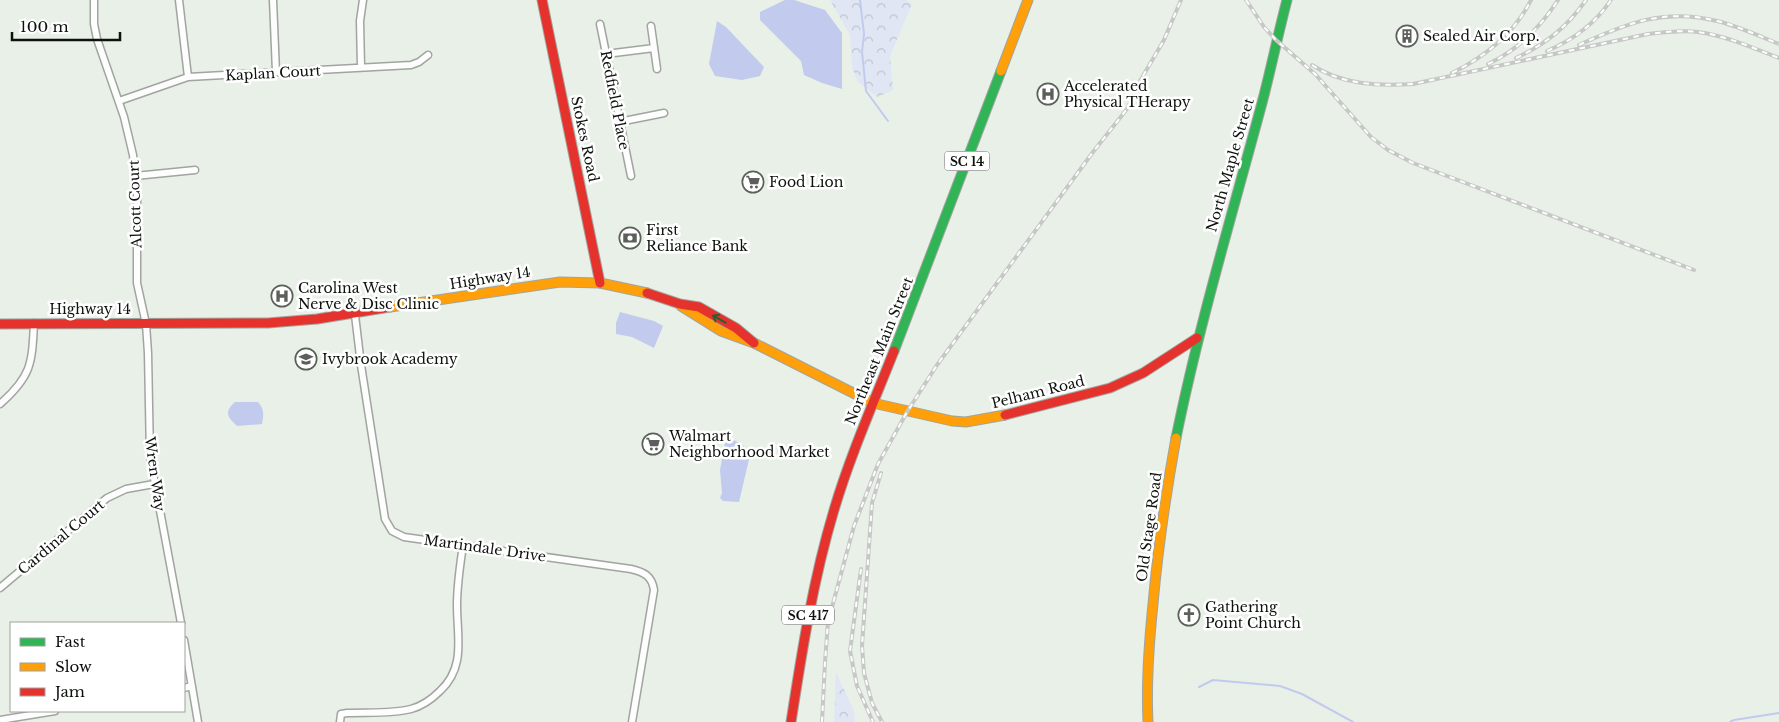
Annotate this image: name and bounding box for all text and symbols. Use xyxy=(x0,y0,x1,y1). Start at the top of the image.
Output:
scale bar xyxy=(12,10,120,42)
text: 100 m xyxy=(20,17,69,36)
building icon: Sealed Air Corp. xyxy=(1395,24,1419,48)
place label: Sealed Air Corp. xyxy=(1423,27,1539,45)
street label: Redfield Place xyxy=(597,49,633,151)
street label: Kaplan Court xyxy=(225,61,322,84)
place label: Accelerated Physical THerapy xyxy=(1063,77,1191,111)
hospital icon: Accelerated Physical THerapy xyxy=(1036,82,1060,106)
street label: Stokes Road xyxy=(567,94,603,184)
street label: North Maple Street xyxy=(1202,95,1258,234)
road number: SC 14 xyxy=(944,152,990,170)
street label: Alcott Court xyxy=(124,159,146,249)
supermarket icon: Food Lion xyxy=(741,170,765,194)
place label: Food Lion xyxy=(769,173,844,191)
place label: First Reliance Bank xyxy=(646,221,748,255)
bank icon: First Reliance Bank xyxy=(618,226,642,250)
street label: Highway 14 xyxy=(448,263,532,293)
street label: Northeast Main Street xyxy=(841,274,917,428)
place label: Carolina West Nerve & Disc Clinic xyxy=(298,279,440,313)
hospital icon: Carolina West Nerve & Disc Clinic xyxy=(270,284,294,308)
street label: Highway 14 xyxy=(49,300,131,318)
one-way arrow xyxy=(712,313,727,323)
school or university icon: Ivybrook Academy xyxy=(294,347,318,371)
place label: Ivybrook Academy xyxy=(322,350,458,368)
street label: Pelham Road xyxy=(990,372,1087,412)
place label: Walmart Neighborhood Market xyxy=(668,427,830,461)
supermarket icon: Walmart Neighborhood Market xyxy=(641,432,665,456)
street label: Wren Way xyxy=(141,435,169,512)
street label: Old Stage Road xyxy=(1132,470,1166,583)
street label: Cardinal Court xyxy=(14,495,108,578)
street label: Martindale Drive xyxy=(423,531,547,565)
place label: Gathering Point Church xyxy=(1205,598,1301,632)
church icon: Gathering Point Church xyxy=(1177,603,1201,627)
road number: SC 417 xyxy=(782,606,834,624)
legend xyxy=(10,622,185,712)
text: Fast xyxy=(55,632,86,651)
text: Slow xyxy=(55,657,92,676)
text: Jam xyxy=(53,682,85,701)

